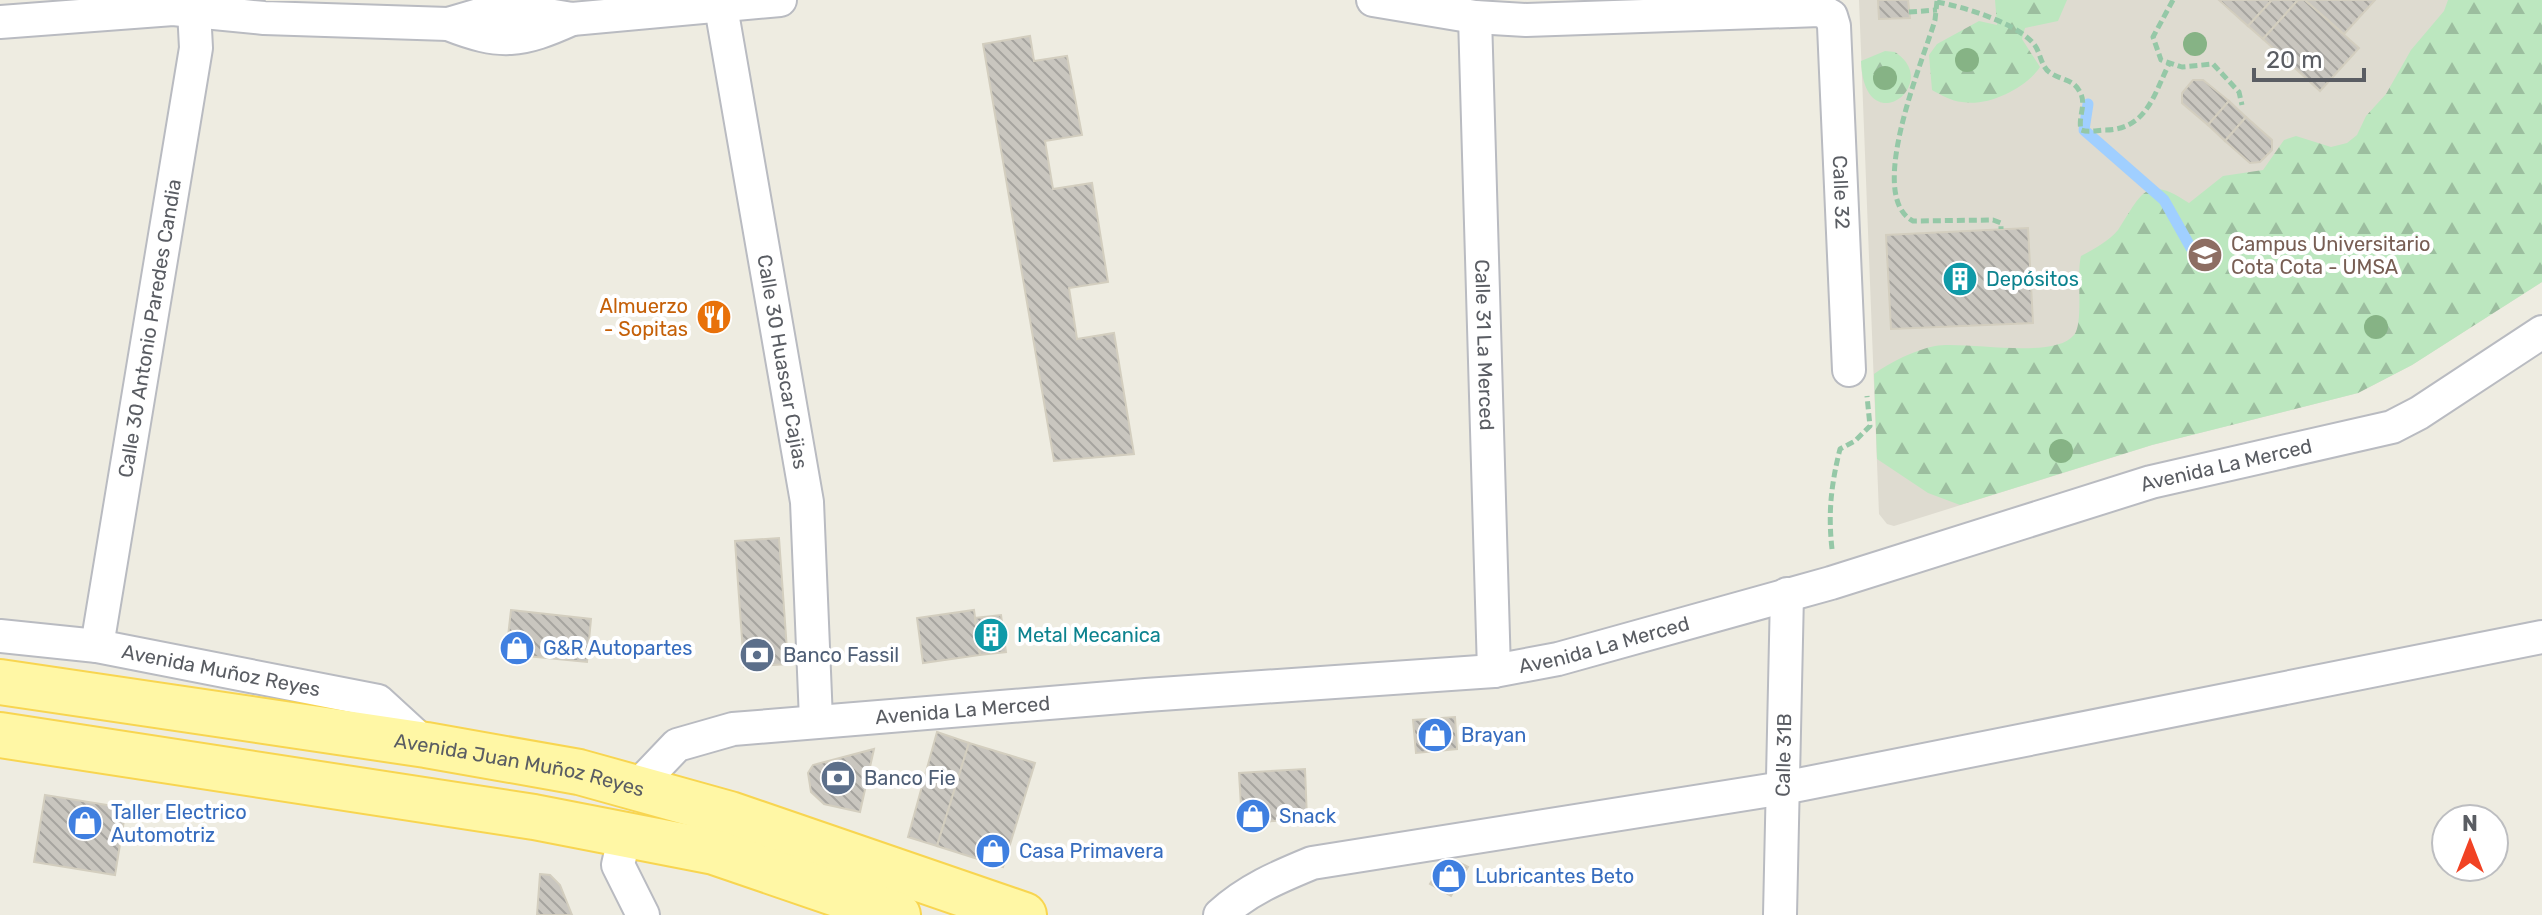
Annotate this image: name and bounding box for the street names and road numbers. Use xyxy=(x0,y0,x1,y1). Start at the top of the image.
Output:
street label: Calle 32 xyxy=(1828,155,1855,230)
street label: Calle 30 Antonio Paredes Candia xyxy=(113,177,186,479)
street label: Calle 30 Huascar Cajias xyxy=(752,253,813,471)
street label: Calle 31 La Merced xyxy=(1470,259,1499,431)
street label: Avenida La Merced xyxy=(2137,434,2314,497)
street label: Avenida La Merced xyxy=(1517,611,1692,678)
street label: Avenida Muñoz Reyes xyxy=(120,639,323,701)
street label: Avenida La Merced xyxy=(874,691,1051,729)
street label: Calle 31B xyxy=(1771,713,1796,797)
street label: Avenida Juan Muñoz Reyes xyxy=(393,728,647,802)

